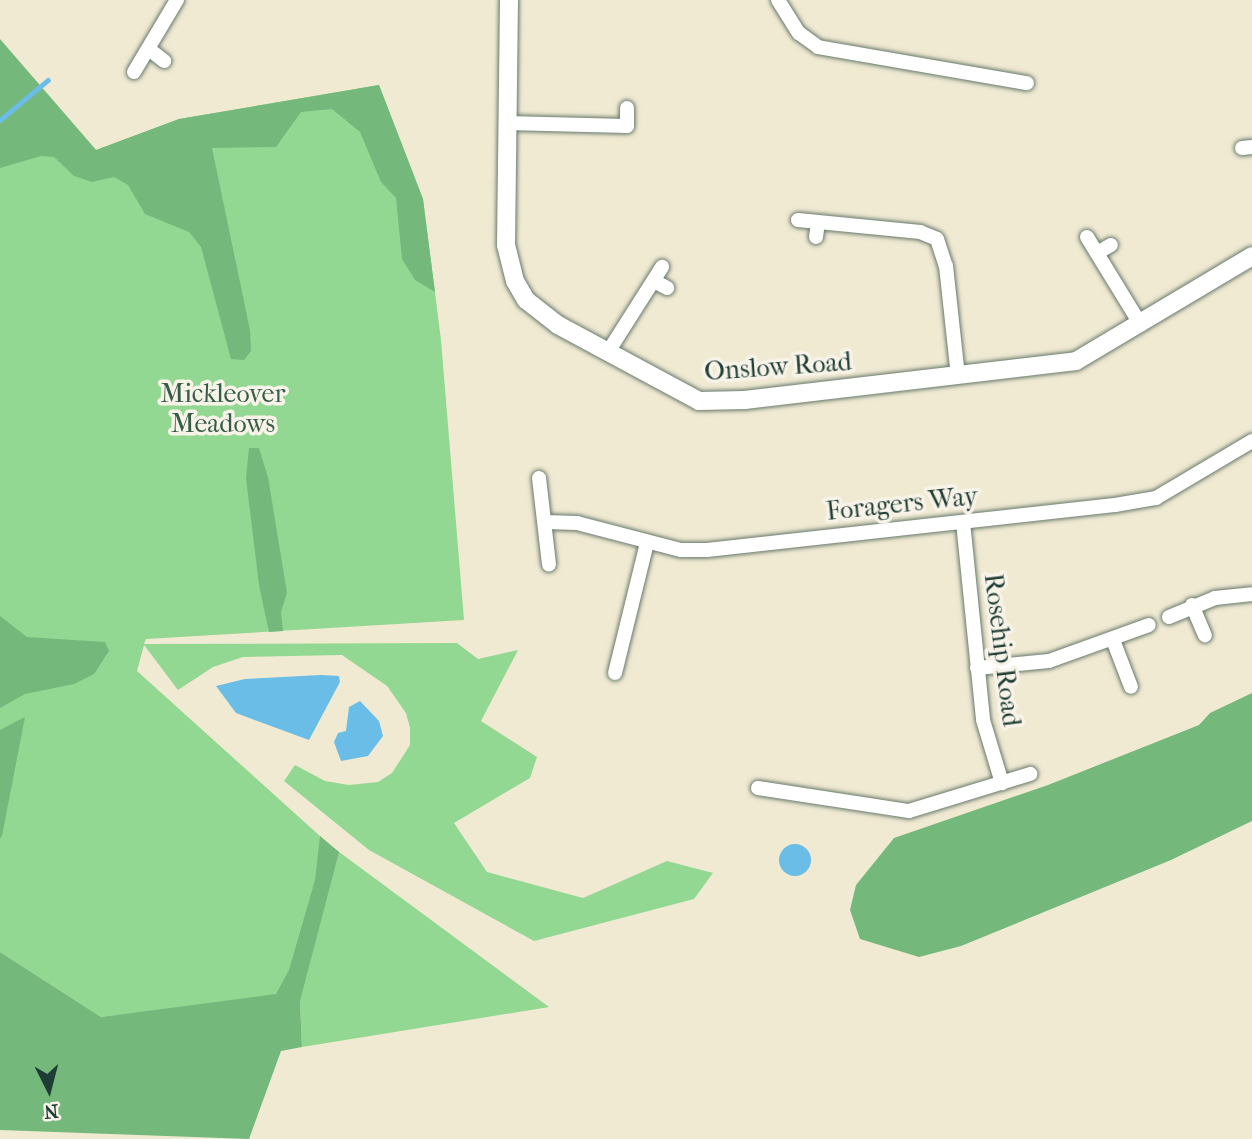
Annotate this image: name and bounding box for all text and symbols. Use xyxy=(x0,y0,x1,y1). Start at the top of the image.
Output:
street label: Onslow Road xyxy=(703,346,853,388)
park label: Mickleover Meadows xyxy=(160,378,286,440)
street label: Foragers Way xyxy=(825,481,979,527)
street label: Rosehip Road xyxy=(977,572,1027,728)
north arrow xyxy=(14,1055,84,1125)
text: N xyxy=(43,1099,60,1123)

